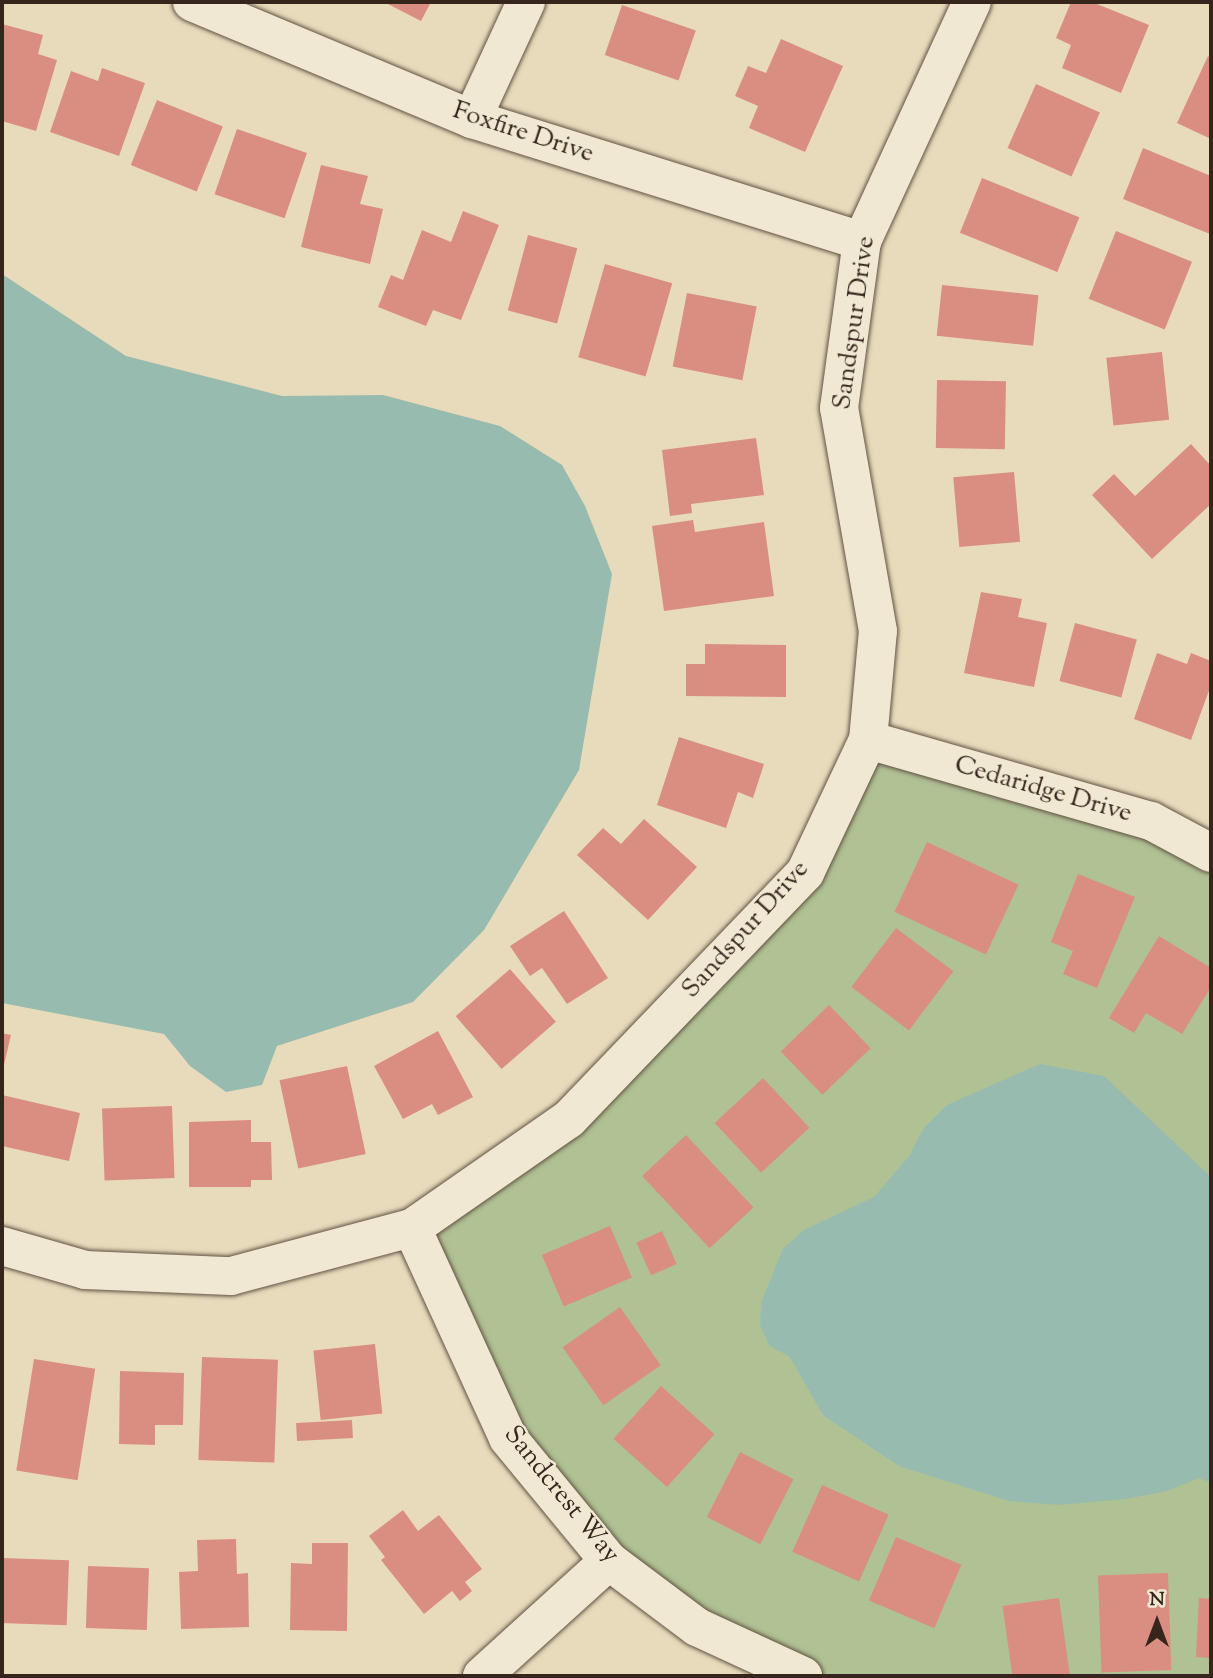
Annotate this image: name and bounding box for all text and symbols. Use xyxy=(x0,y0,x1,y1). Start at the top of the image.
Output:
street label: Foxfire Drive xyxy=(449,96,597,170)
street label: Sandspur Drive xyxy=(827,234,883,412)
street label: Cedaridge Drive xyxy=(951,750,1135,830)
street label: Sandspur Drive xyxy=(676,855,816,1005)
street label: Sandcrest Way xyxy=(496,1420,626,1570)
north arrow xyxy=(1122,1587,1192,1657)
text: N xyxy=(1149,1587,1165,1614)

